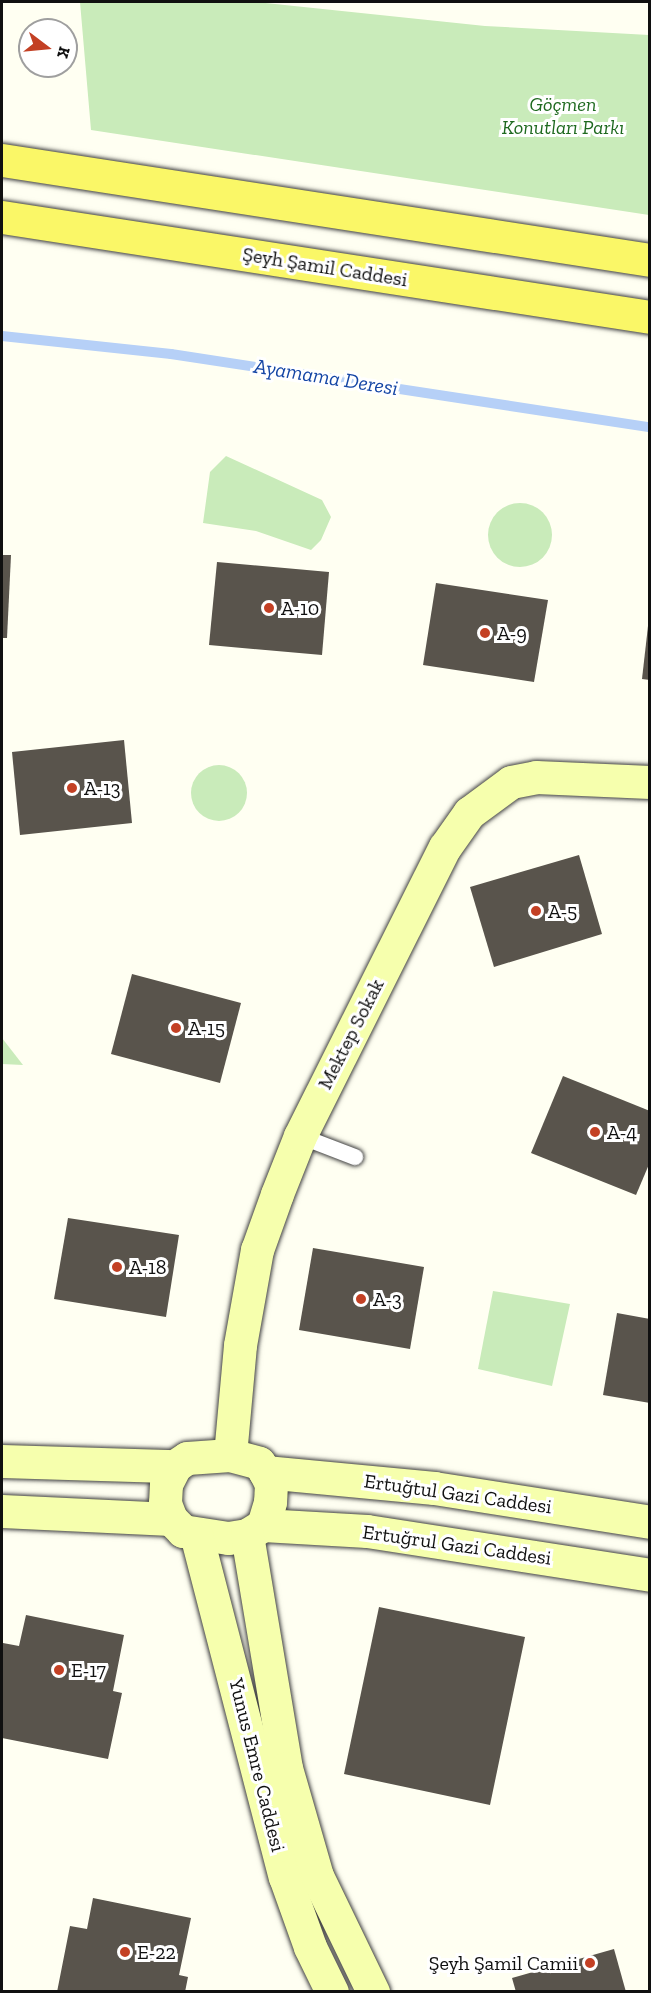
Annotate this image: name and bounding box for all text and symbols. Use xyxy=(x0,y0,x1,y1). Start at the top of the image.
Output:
north arrow xyxy=(18,18,78,78)
text: K xyxy=(53,45,74,60)
park label: Göçmen Konutları Parkı xyxy=(502,92,624,139)
street label: Şeyh Şamil Caddesi xyxy=(241,242,409,292)
water label: Ayamama Deresi xyxy=(252,353,400,401)
place label: A-10 xyxy=(281,596,319,620)
marker: A-10 xyxy=(262,601,276,615)
place label: A-9 xyxy=(497,621,527,645)
marker: A-9 xyxy=(478,626,492,640)
place label: A-13 xyxy=(84,776,120,800)
marker: A-13 xyxy=(65,781,79,795)
place label: A-5 xyxy=(548,899,577,923)
marker: A-5 xyxy=(529,904,543,918)
street label: Mektep Sokak xyxy=(313,975,389,1093)
place label: A-15 xyxy=(188,1016,225,1040)
marker: A-15 xyxy=(169,1021,183,1035)
place label: A-4 xyxy=(607,1120,637,1144)
marker: A-4 xyxy=(588,1125,602,1139)
place label: A-18 xyxy=(129,1255,166,1279)
marker: A-18 xyxy=(110,1260,124,1274)
place label: A-3 xyxy=(373,1287,402,1311)
marker: A-3 xyxy=(354,1292,368,1306)
street label: Ertuğtul Gazi Caddesi xyxy=(363,1469,553,1519)
street label: Ertuğrul Gazi Caddesi xyxy=(361,1520,553,1570)
place label: E-17 xyxy=(71,1658,106,1682)
marker: E-17 xyxy=(52,1663,66,1677)
street label: Yunus Emre Caddesi xyxy=(224,1676,290,1854)
place label: E-22 xyxy=(137,1940,176,1964)
marker: E-22 xyxy=(118,1945,132,1959)
place label: Şeyh Şamil Camii xyxy=(429,1951,578,1975)
marker: Şeyh Şamil Camii xyxy=(583,1956,597,1970)

